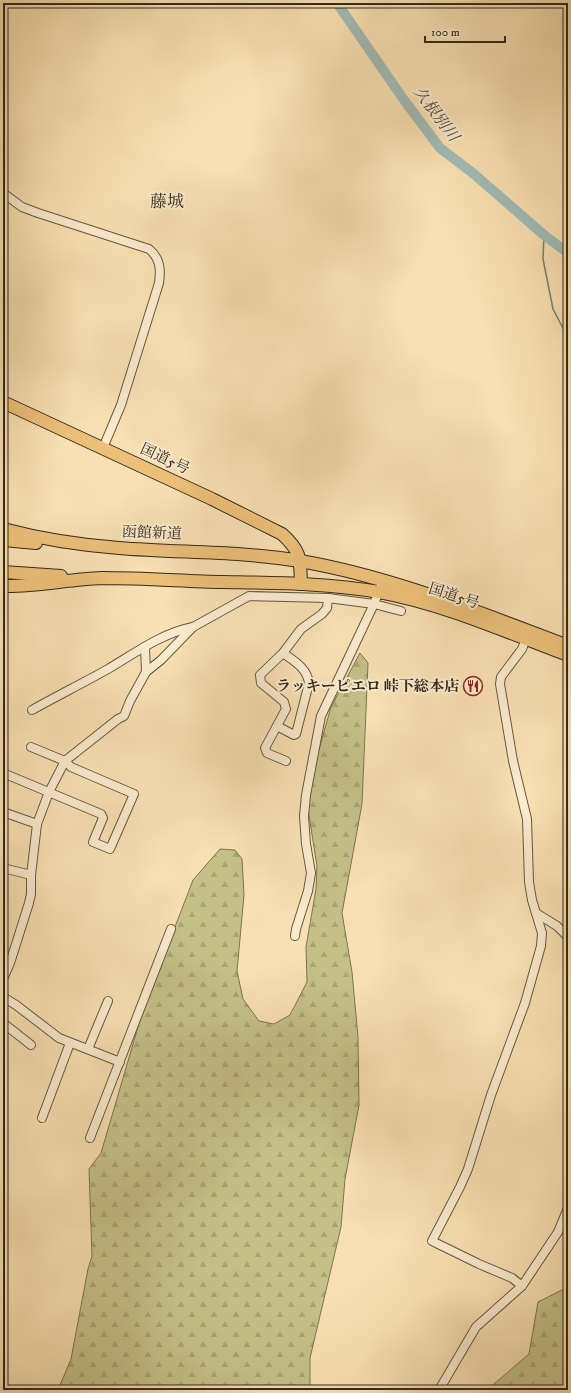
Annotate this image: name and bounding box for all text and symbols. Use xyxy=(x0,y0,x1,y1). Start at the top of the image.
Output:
scale bar xyxy=(425,18,505,44)
text: 100 m xyxy=(431,25,460,40)
water label: 久根別川 xyxy=(409,82,464,147)
district label: 藤城 xyxy=(150,191,184,213)
street label: 国道5号 xyxy=(137,439,193,479)
street label: 函館新道 xyxy=(122,522,182,544)
street label: 国道5号 xyxy=(426,579,482,613)
restaurant icon: ラッキーピエロ 峠下総本店 xyxy=(462,675,484,697)
place label: ラッキーピエロ 峠下総本店 xyxy=(276,677,459,696)

